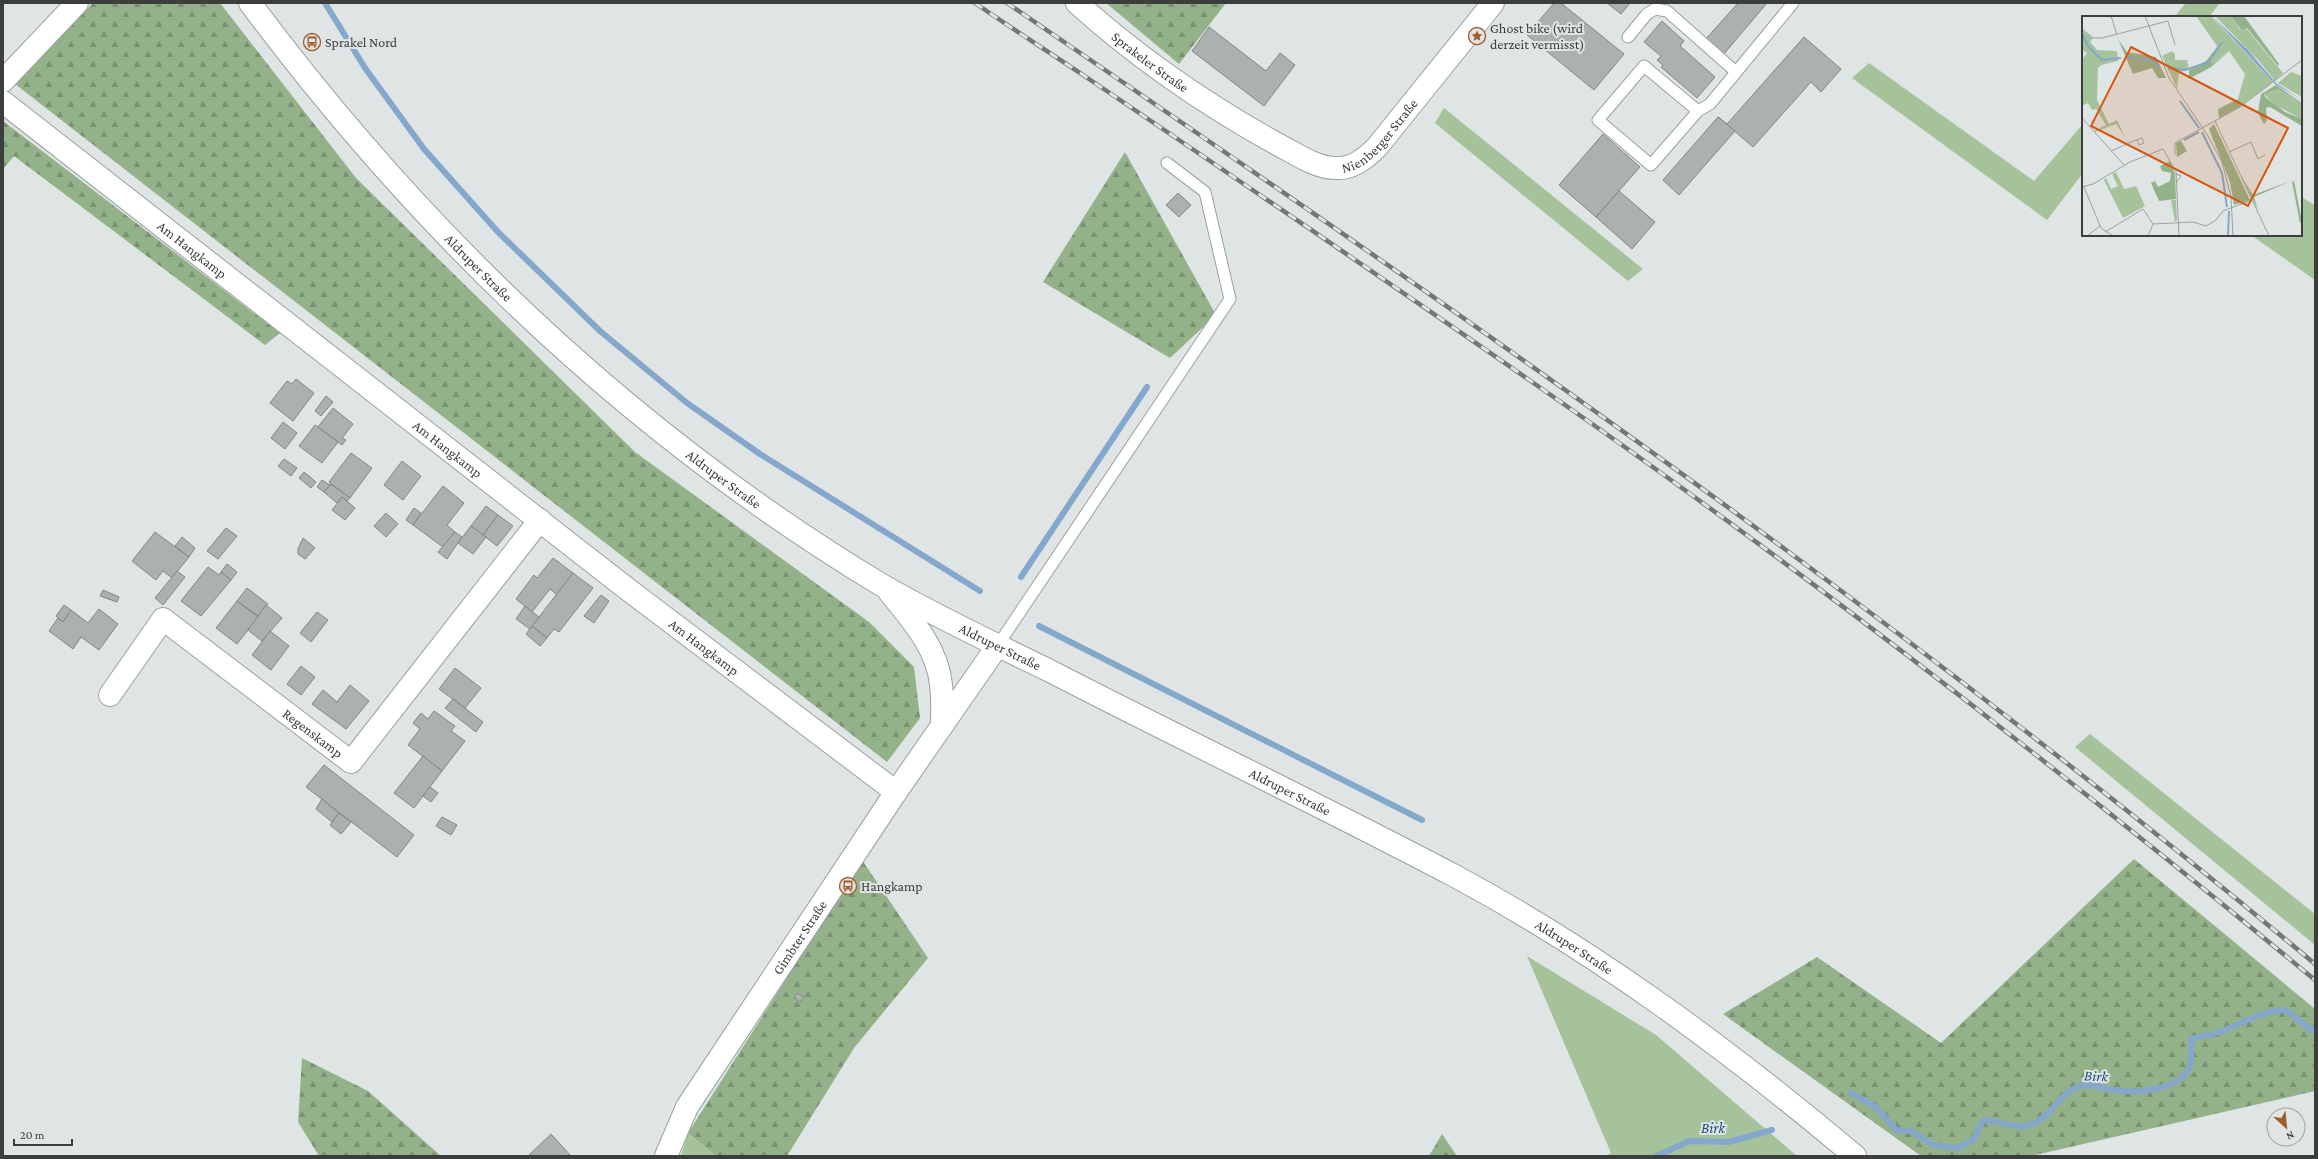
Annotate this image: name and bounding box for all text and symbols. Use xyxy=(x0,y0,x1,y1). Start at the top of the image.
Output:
inset map xyxy=(2082,16,2302,236)
place label: Ghost bike (wird derzeit vermisst) xyxy=(1490,20,1584,53)
place icon: Ghost bike (wird derzeit vermisst) xyxy=(1467,26,1487,46)
street label: Sprakeler Straße xyxy=(1109,28,1192,96)
bus stop icon: Sprakel Nord xyxy=(302,32,322,52)
place label: Sprakel Nord xyxy=(325,34,398,50)
street label: Nienberger Straße xyxy=(1340,96,1421,176)
street label: Am Hangkamp xyxy=(154,218,230,282)
street label: Aldruper Straße xyxy=(441,231,516,305)
street label: Am Hangkamp xyxy=(410,417,486,481)
street label: Aldruper Straße xyxy=(683,446,764,512)
street label: Am Hangkamp xyxy=(666,615,742,679)
street label: Aldruper Straße xyxy=(957,620,1044,673)
street label: Regenskamp xyxy=(280,705,346,761)
street label: Aldruper Straße xyxy=(1247,765,1333,819)
bus stop icon: Hangkamp xyxy=(838,876,858,896)
place label: Hangkamp xyxy=(861,878,923,894)
street label: Gimbter Straße xyxy=(769,897,830,977)
street label: Aldruper Straße xyxy=(1533,916,1616,977)
water label: Birk xyxy=(2084,1067,2110,1085)
north arrow xyxy=(2266,1107,2306,1147)
water label: Birk xyxy=(1701,1120,1726,1136)
scale bar xyxy=(14,1121,72,1147)
text: 20 m xyxy=(20,1128,45,1142)
text: N xyxy=(2284,1129,2297,1143)

